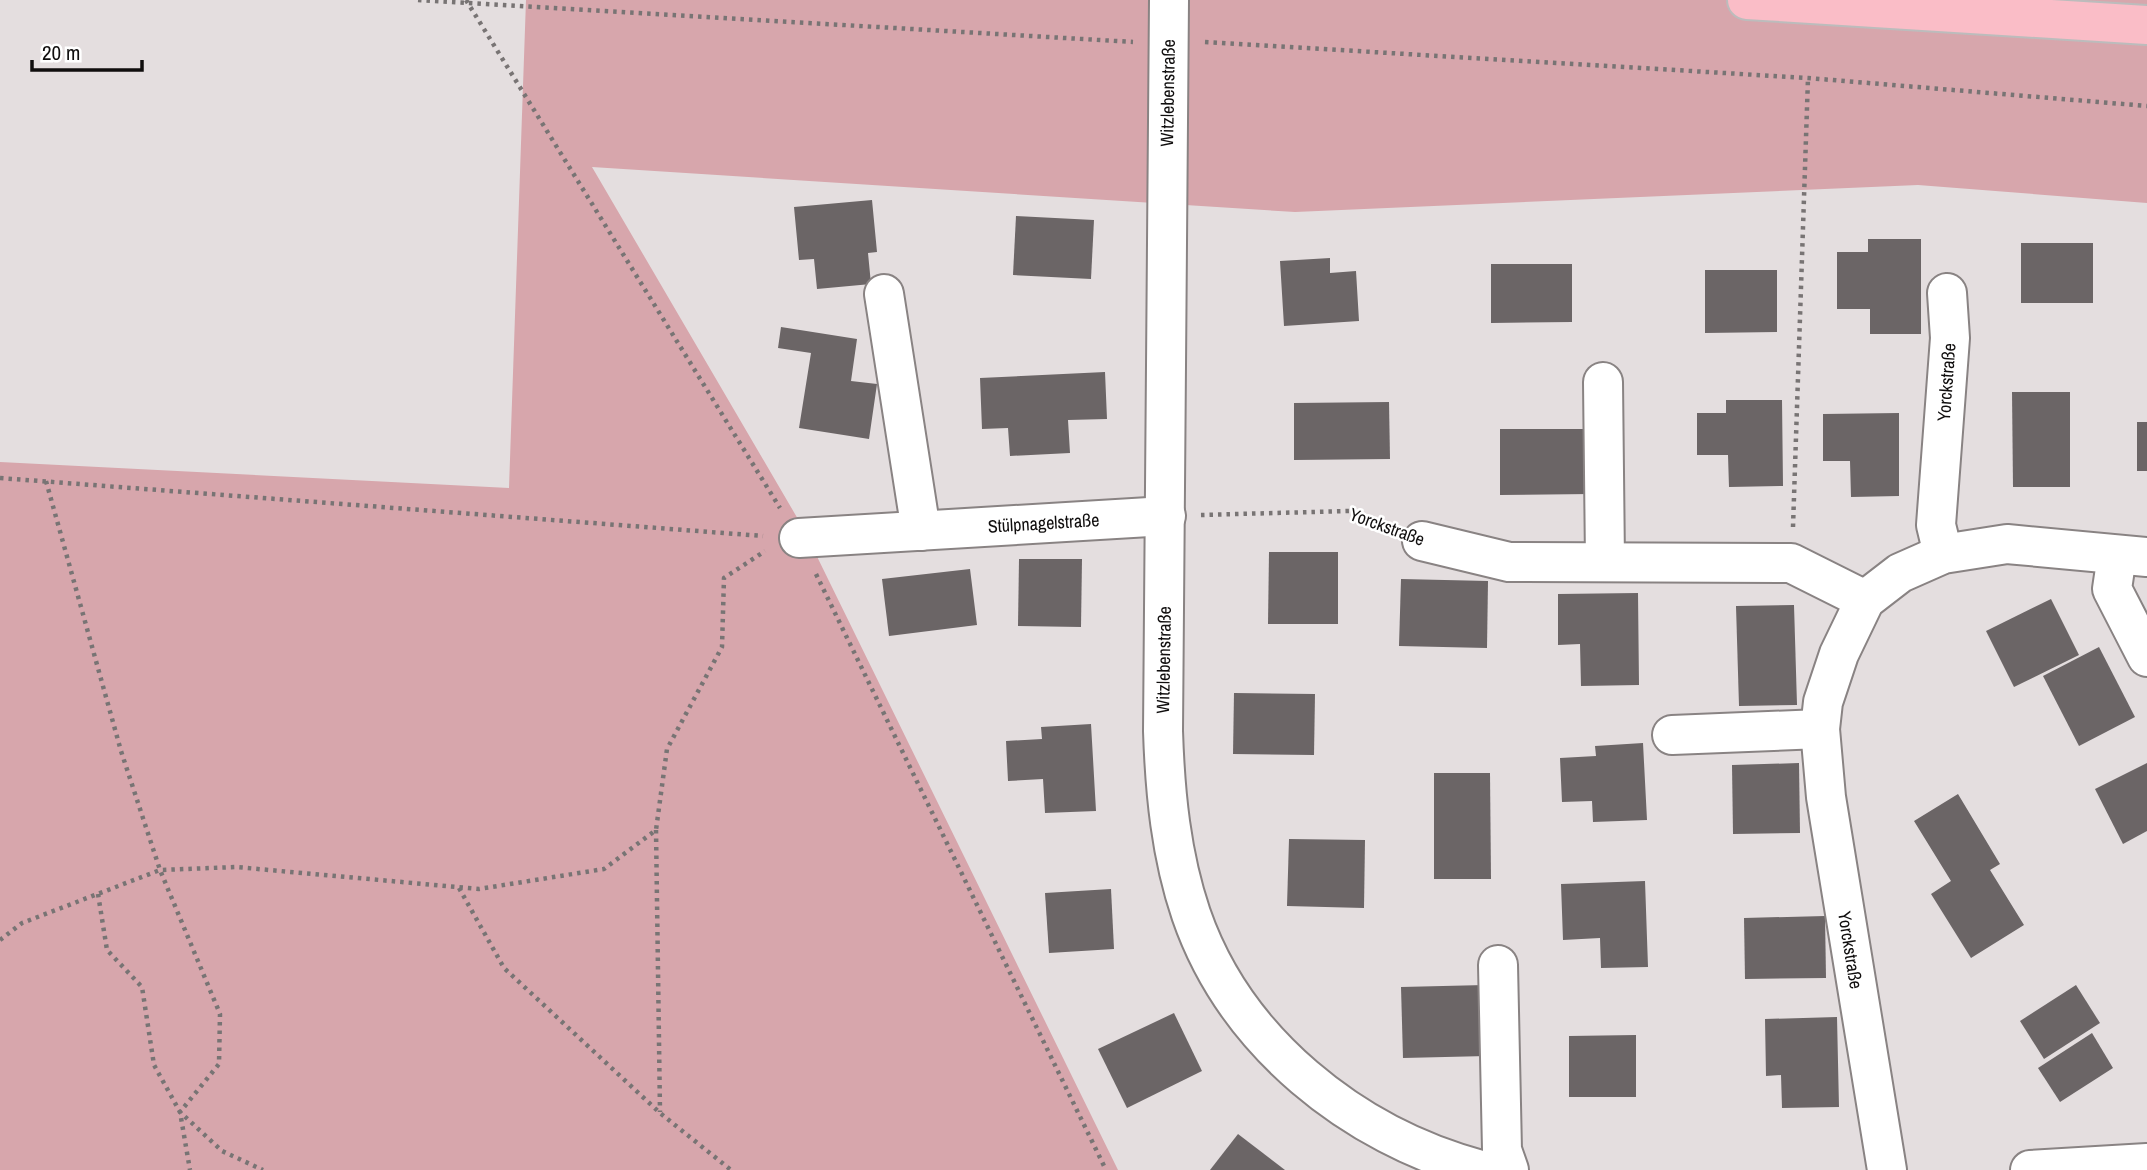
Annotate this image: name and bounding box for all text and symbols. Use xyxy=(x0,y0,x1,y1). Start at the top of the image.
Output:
scale bar xyxy=(32,28,142,72)
text: 20 m xyxy=(42,38,80,67)
street label: Witzlebenstraße xyxy=(1154,39,1181,147)
street label: Yorckstraße xyxy=(1931,342,1962,422)
street label: Yorckstraße xyxy=(1346,501,1428,552)
street label: Stülpnagelstraße xyxy=(987,507,1100,539)
street label: Witzlebenstraße xyxy=(1150,606,1177,714)
street label: Yorckstraße xyxy=(1832,909,1869,991)

